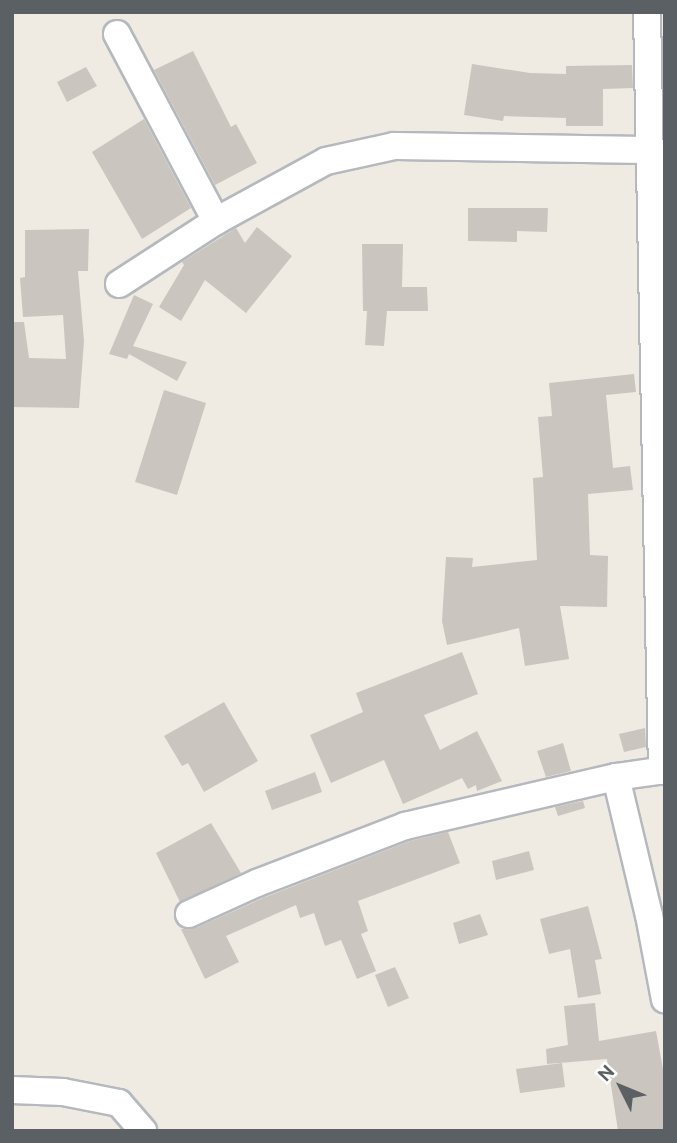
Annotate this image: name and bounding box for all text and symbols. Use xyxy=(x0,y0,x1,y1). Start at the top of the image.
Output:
north arrow xyxy=(586,1052,656,1122)
text: N xyxy=(593,1060,619,1085)

